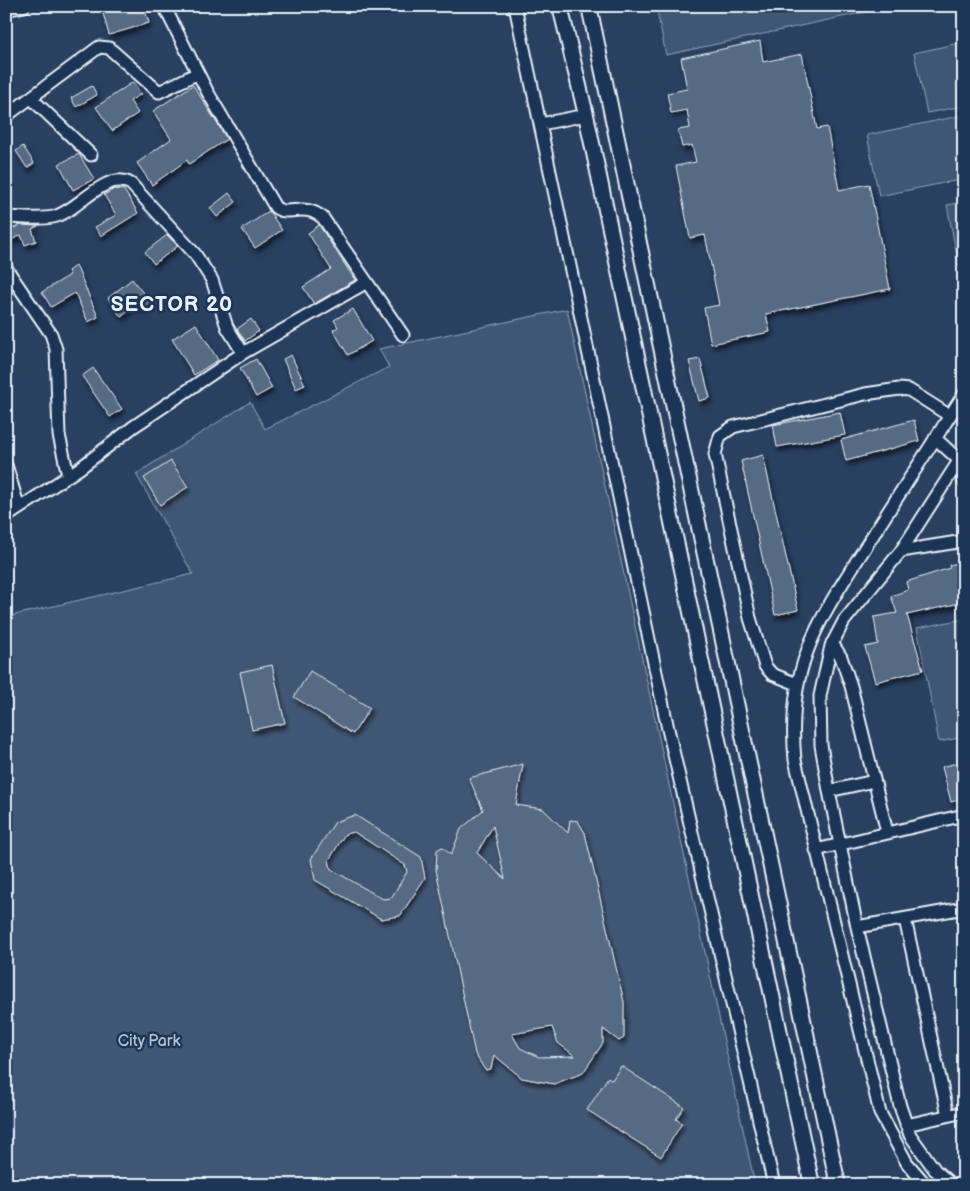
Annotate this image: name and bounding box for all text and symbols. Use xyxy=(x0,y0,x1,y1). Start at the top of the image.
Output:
district label: SECTOR 20 xyxy=(111,292,233,317)
park label: City Park xyxy=(118,1032,180,1051)

